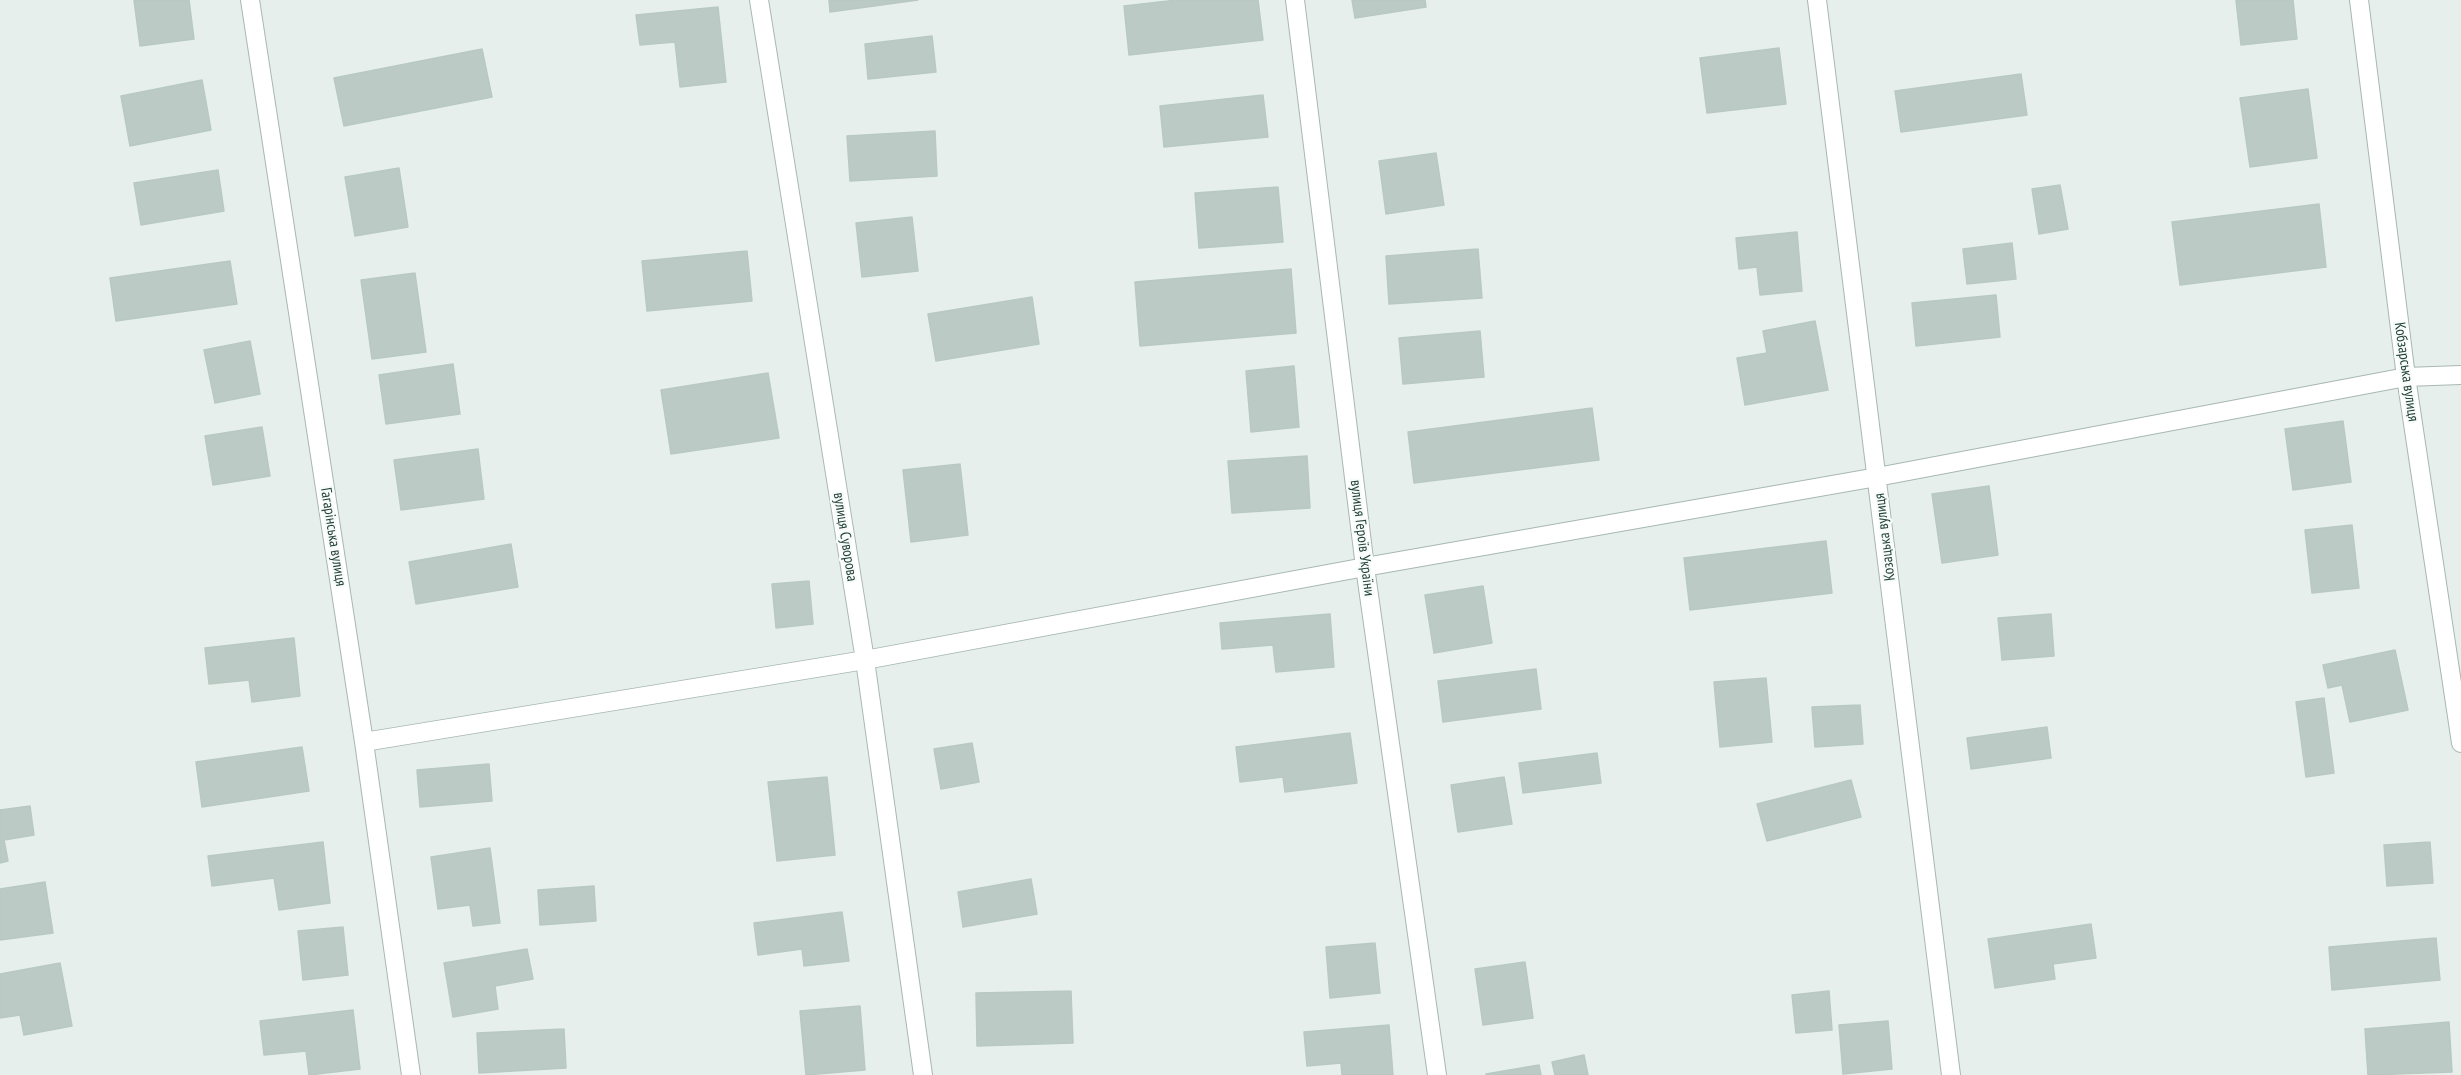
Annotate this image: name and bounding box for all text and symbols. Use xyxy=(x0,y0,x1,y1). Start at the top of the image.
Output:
street label: Кобзарська вулиця xyxy=(2390,321,2422,423)
street label: вулиця Героїв України xyxy=(1346,479,1378,597)
street label: Гагарінська вулиця xyxy=(316,487,350,587)
street label: вулиця Суворова xyxy=(829,491,861,583)
street label: Козацька вулиця xyxy=(1871,492,1899,582)

